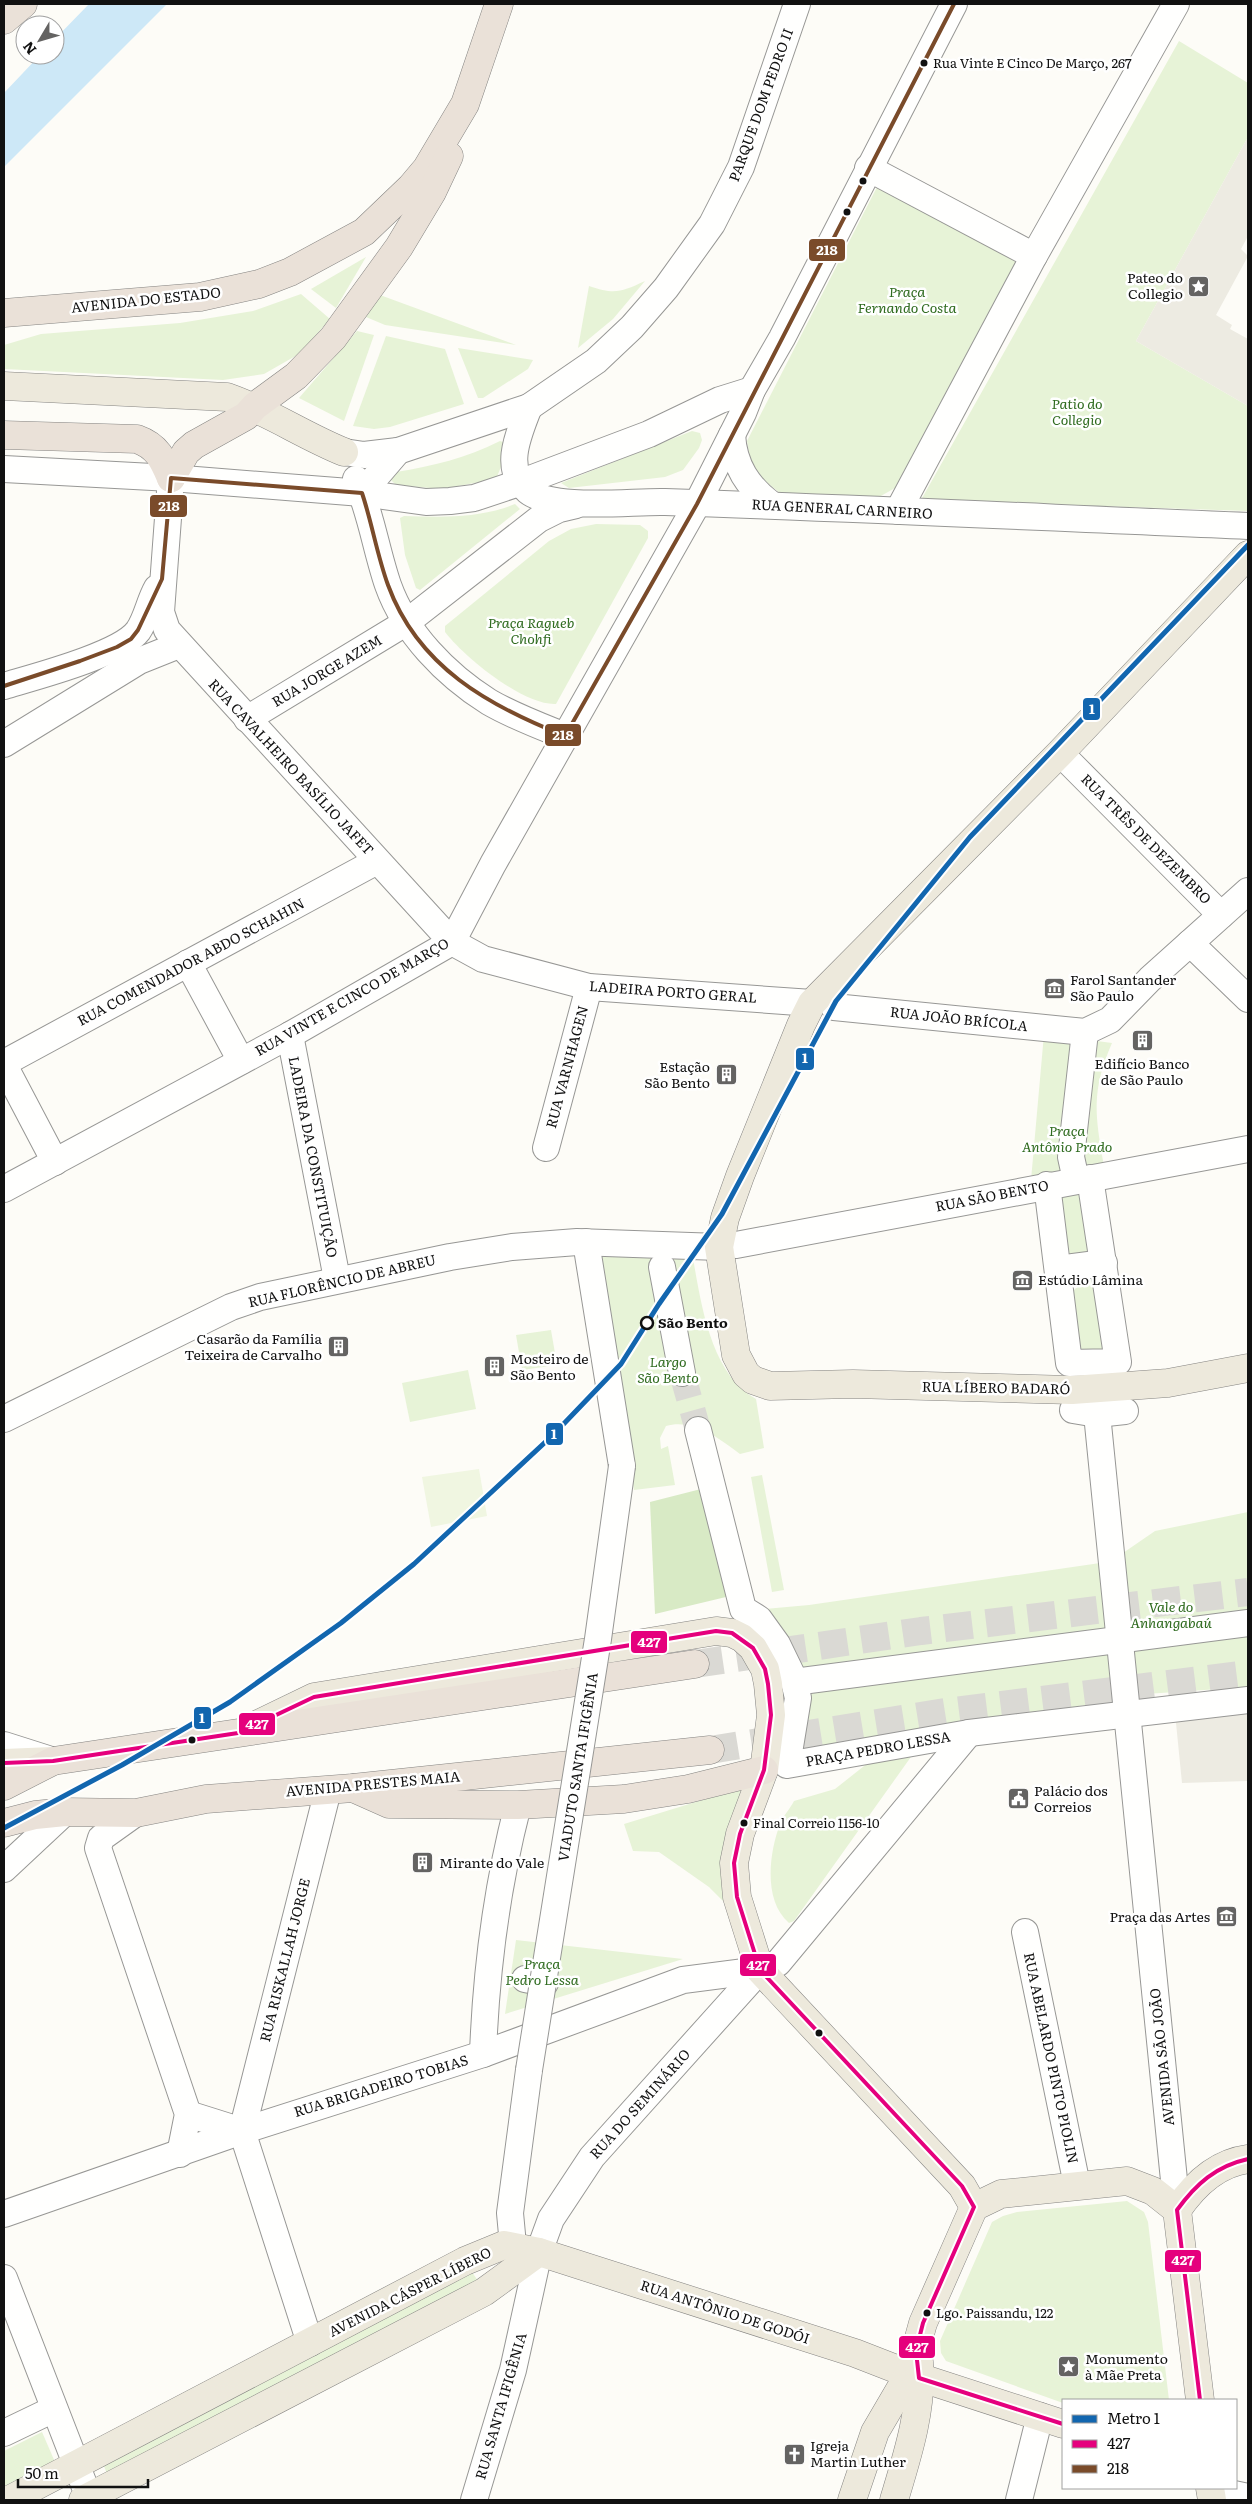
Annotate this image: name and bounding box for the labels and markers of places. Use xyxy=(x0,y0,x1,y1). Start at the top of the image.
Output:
place label: Rua Vinte E Cinco De Março, 267 xyxy=(933,53,1132,72)
marker: Rua Vinte E Cinco De Março, 267 xyxy=(919,58,929,68)
unlabelled marker xyxy=(858,176,868,186)
unlabelled marker xyxy=(842,207,852,217)
place label: Pateo do Collegio xyxy=(1127,267,1183,303)
place icon: Pateo do Collegio xyxy=(1187,274,1211,298)
place label: Farol Santander São Paulo xyxy=(1070,969,1177,1005)
museum icon: Farol Santander São Paulo xyxy=(1042,976,1066,1000)
building icon: Edifício Banco de São Paulo xyxy=(1130,1029,1154,1053)
place label: Edifício Banco de São Paulo xyxy=(1094,1053,1190,1089)
place label: Estação São Bento xyxy=(644,1056,710,1092)
building icon: Estação São Bento xyxy=(714,1063,738,1087)
museum icon: Estúdio Lâmina xyxy=(1010,1268,1034,1292)
place label: Estúdio Lâmina xyxy=(1038,1269,1144,1289)
place label: São Bento xyxy=(658,1312,728,1332)
marker: São Bento xyxy=(640,1316,654,1330)
place label: Casarão da Família Teixeira de Carvalho xyxy=(184,1328,322,1364)
building icon: Casarão da Família Teixeira de Carvalho xyxy=(326,1335,350,1359)
place label: Mosteiro de São Bento xyxy=(510,1348,589,1384)
building icon: Mosteiro de São Bento xyxy=(482,1355,506,1379)
unlabelled marker xyxy=(187,1735,197,1745)
place label: Palácio dos Correios xyxy=(1034,1780,1108,1816)
public building icon: Palácio dos Correios xyxy=(1006,1787,1030,1811)
place label: Final Correio 1156-10 xyxy=(753,1813,880,1832)
marker: Final Correio 1156-10 xyxy=(739,1818,749,1828)
building icon: Mirante do Vale xyxy=(411,1851,435,1875)
place label: Mirante do Vale xyxy=(439,1852,544,1872)
museum icon: Praça das Artes xyxy=(1214,1905,1238,1929)
place label: Praça das Artes xyxy=(1109,1906,1210,1926)
unlabelled marker xyxy=(814,2028,824,2038)
place label: Lgo. Paissandu, 122 xyxy=(936,2303,1054,2322)
marker: Lgo. Paissandu, 122 xyxy=(922,2308,932,2318)
place label: Monumento à Mãe Preta xyxy=(1085,2348,1168,2384)
place icon: Monumento à Mãe Preta xyxy=(1057,2355,1081,2379)
place label: Igreja Martin Luther xyxy=(810,2435,906,2471)
church icon: Igreja Martin Luther xyxy=(782,2442,806,2466)

